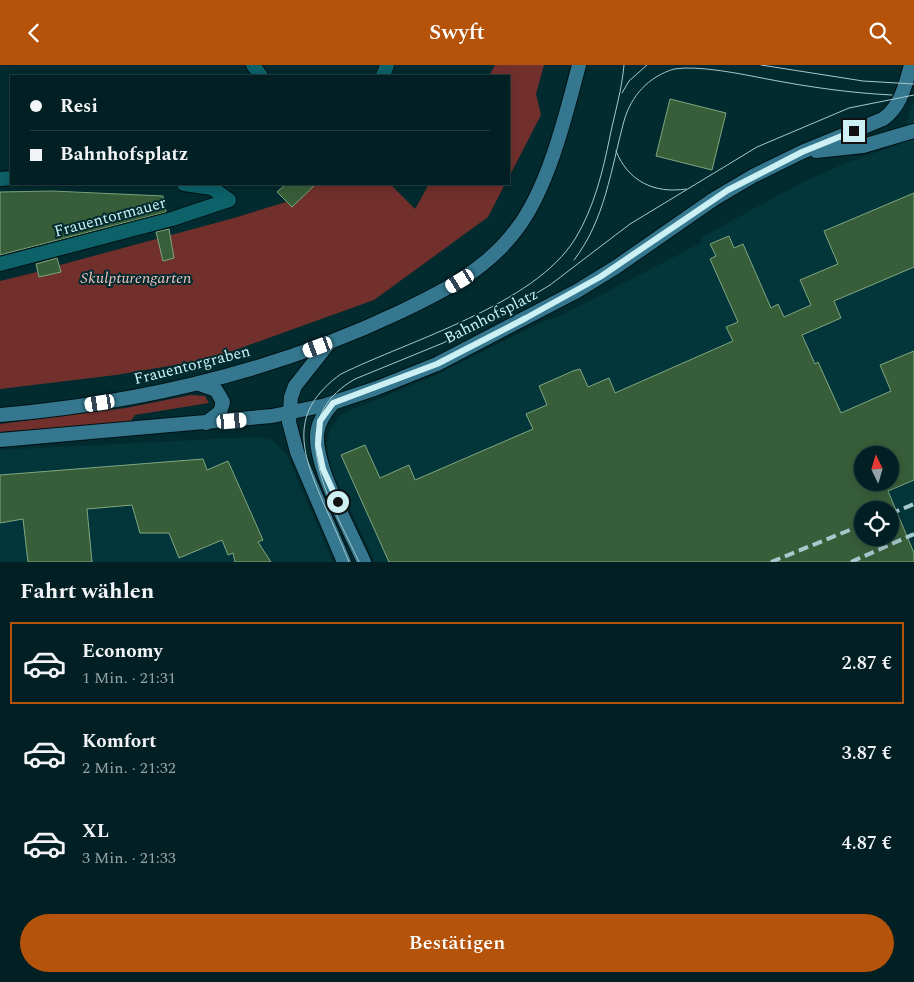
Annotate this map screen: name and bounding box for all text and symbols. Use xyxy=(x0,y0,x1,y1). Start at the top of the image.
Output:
text: Swyft xyxy=(429,16,485,49)
icon: back xyxy=(20,19,48,47)
icon: search xyxy=(866,19,894,47)
text: Resi xyxy=(60,92,98,121)
route end xyxy=(843,120,865,142)
text: Bahnhofsplatz xyxy=(60,140,188,169)
street label: Frauentormauer xyxy=(51,191,169,243)
park label: Skulpturengarten xyxy=(80,266,192,290)
car xyxy=(443,267,476,295)
street label: Bahnhofsplatz xyxy=(440,282,542,350)
car xyxy=(301,335,334,359)
street label: Frauentorgraben xyxy=(131,339,253,391)
car xyxy=(84,393,115,413)
car xyxy=(216,412,247,430)
north arrow xyxy=(854,446,899,491)
map controls xyxy=(854,446,899,546)
route start xyxy=(327,491,349,513)
button: locate xyxy=(854,501,899,546)
text: Fahrt wählen xyxy=(20,575,154,608)
text: Economy xyxy=(82,637,163,666)
icon: car xyxy=(22,641,67,686)
text: 2.87 € xyxy=(842,649,892,678)
text: 1 Min. · 21:31 xyxy=(82,666,176,690)
text: Komfort xyxy=(82,727,157,756)
icon: car xyxy=(22,731,67,776)
text: 3.87 € xyxy=(842,739,892,768)
text: 2 Min. · 21:32 xyxy=(82,756,176,780)
text: XL xyxy=(82,817,109,846)
icon: car xyxy=(22,821,67,866)
text: 4.87 € xyxy=(842,829,892,858)
text: 3 Min. · 21:33 xyxy=(82,846,176,870)
button: Bestätigen xyxy=(20,914,894,972)

